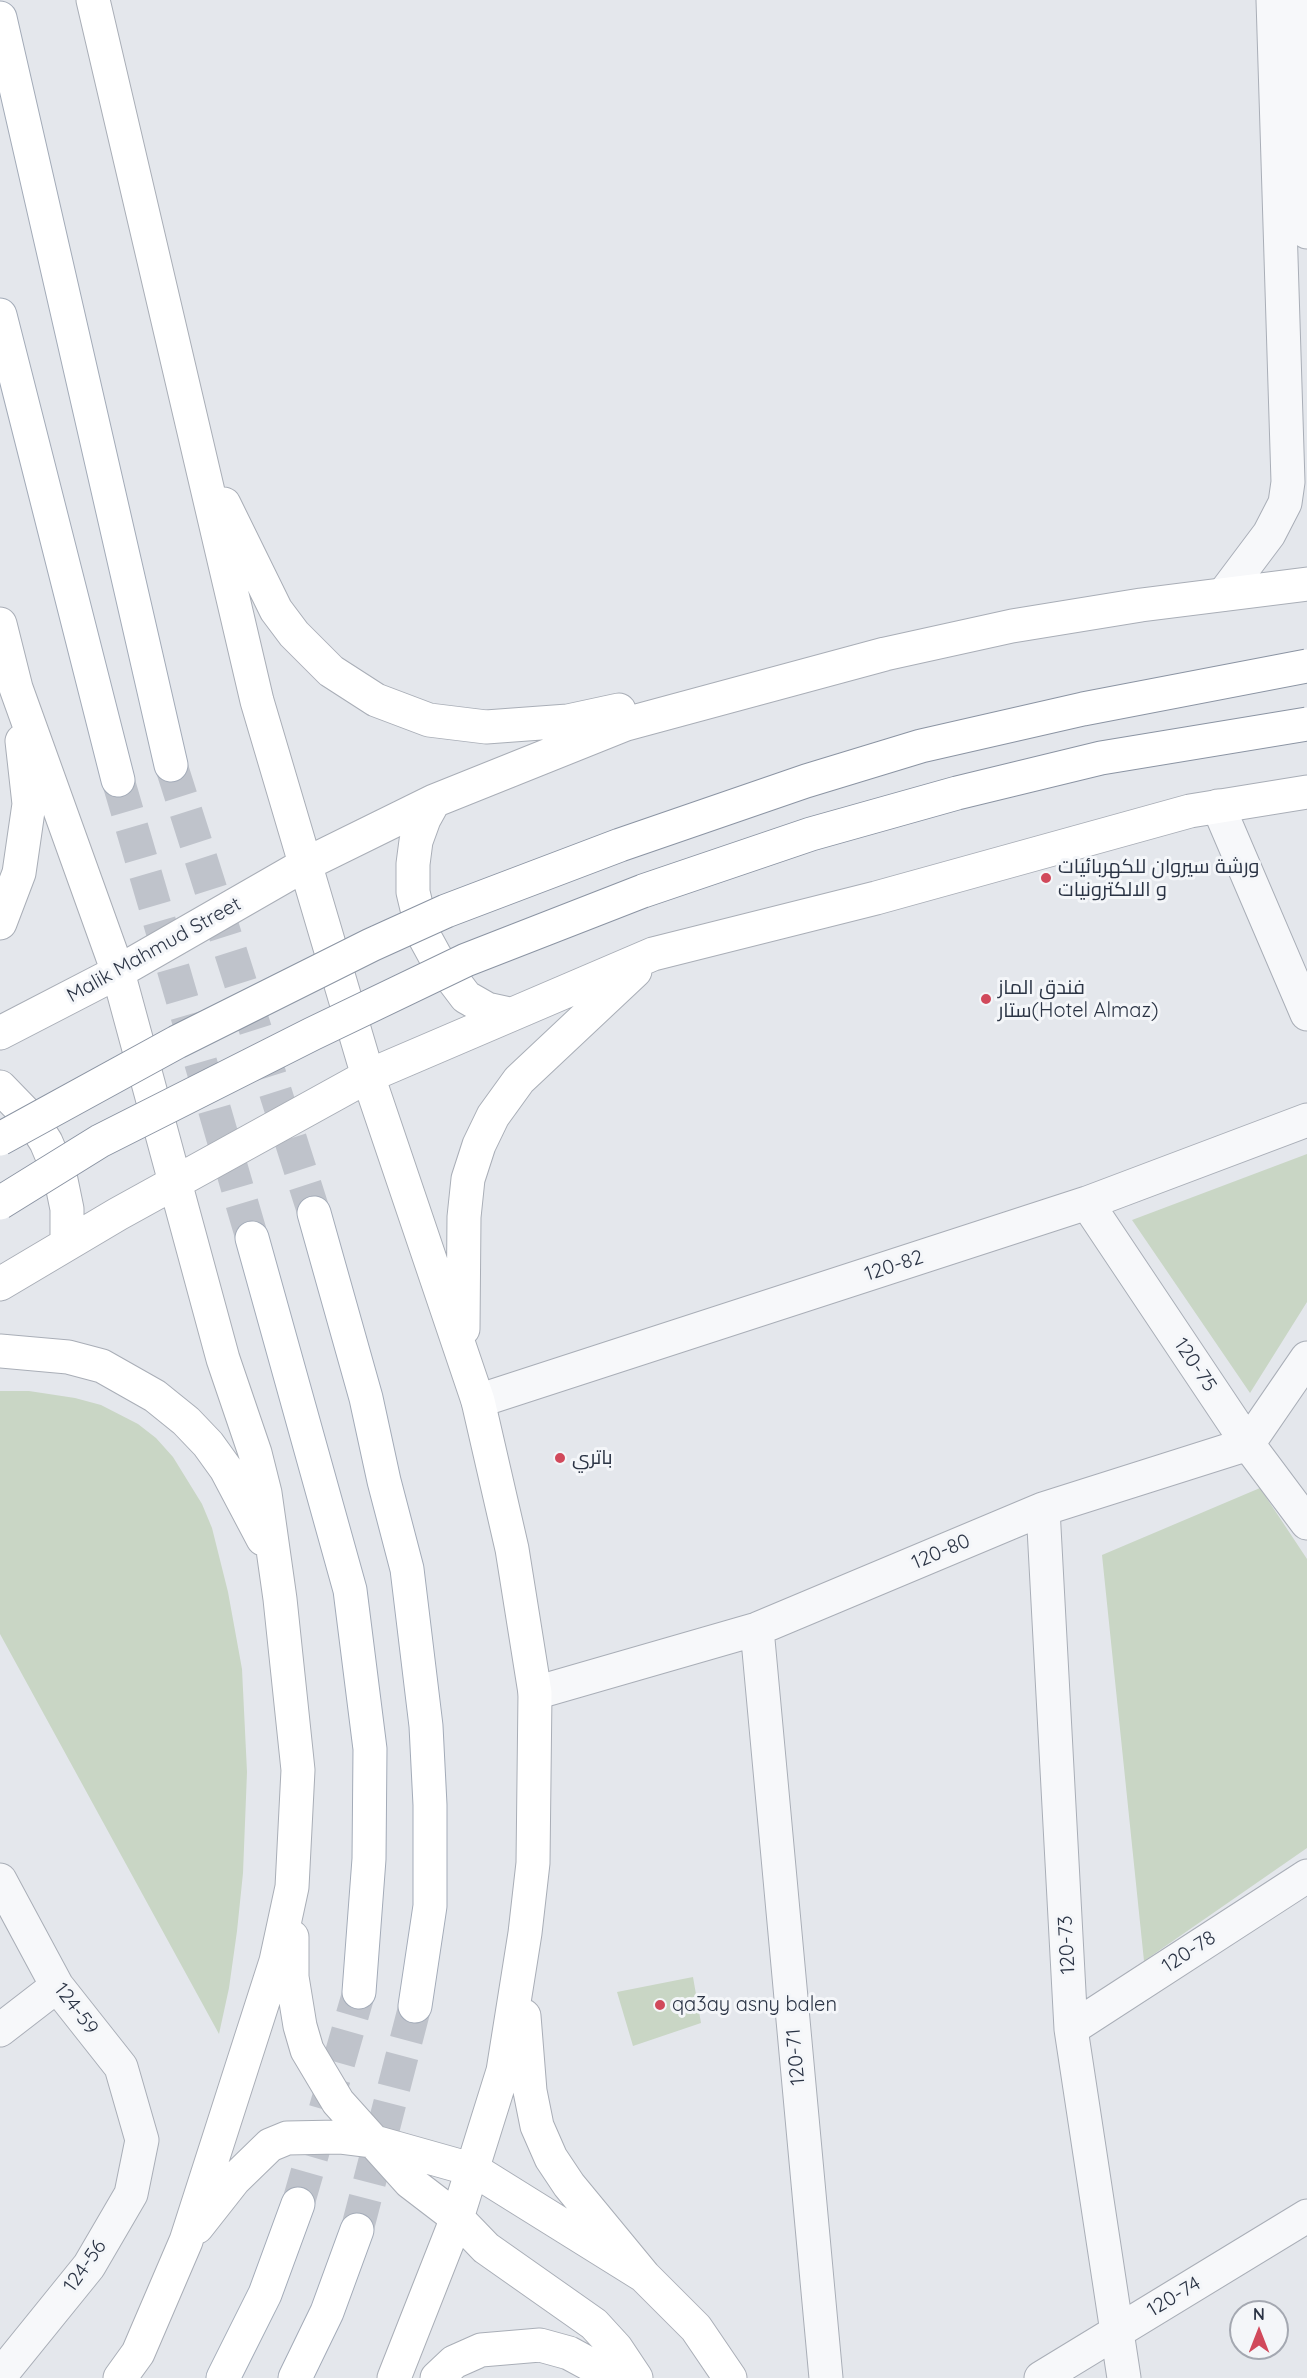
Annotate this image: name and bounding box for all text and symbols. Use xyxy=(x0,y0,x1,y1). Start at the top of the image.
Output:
place label: ورشة سيروان للكهربائيات و الالكترونيات xyxy=(1058,855,1259,902)
marker: ورشة سيروان للكهربائيات و الالكترونيات xyxy=(1039,871,1053,885)
street label: Malik Mahmud Street xyxy=(63,892,245,1008)
place label: فندق الماز ستار(Hotel Almaz) xyxy=(998,976,1159,1023)
marker: فندق الماز ستار(Hotel Almaz) xyxy=(979,992,993,1006)
street label: 120-82 xyxy=(862,1245,926,1287)
street label: 120-75 xyxy=(1168,1334,1222,1396)
place label: باتري xyxy=(572,1446,612,1470)
marker: باتري xyxy=(553,1451,567,1465)
street label: 120-80 xyxy=(908,1529,974,1575)
street label: 120-73 xyxy=(1053,1915,1081,1975)
street label: 120-78 xyxy=(1158,1926,1220,1978)
street label: 124-59 xyxy=(49,1978,103,2040)
place label: qa3ay asny balen xyxy=(672,1993,837,2017)
marker: qa3ay asny balen xyxy=(653,1998,667,2012)
street label: 120-71 xyxy=(782,2028,810,2086)
street label: 124-56 xyxy=(58,2235,112,2297)
street label: 120-74 xyxy=(1143,2272,1205,2322)
north arrow xyxy=(1229,2300,1289,2360)
text: N xyxy=(1253,2304,1265,2324)

